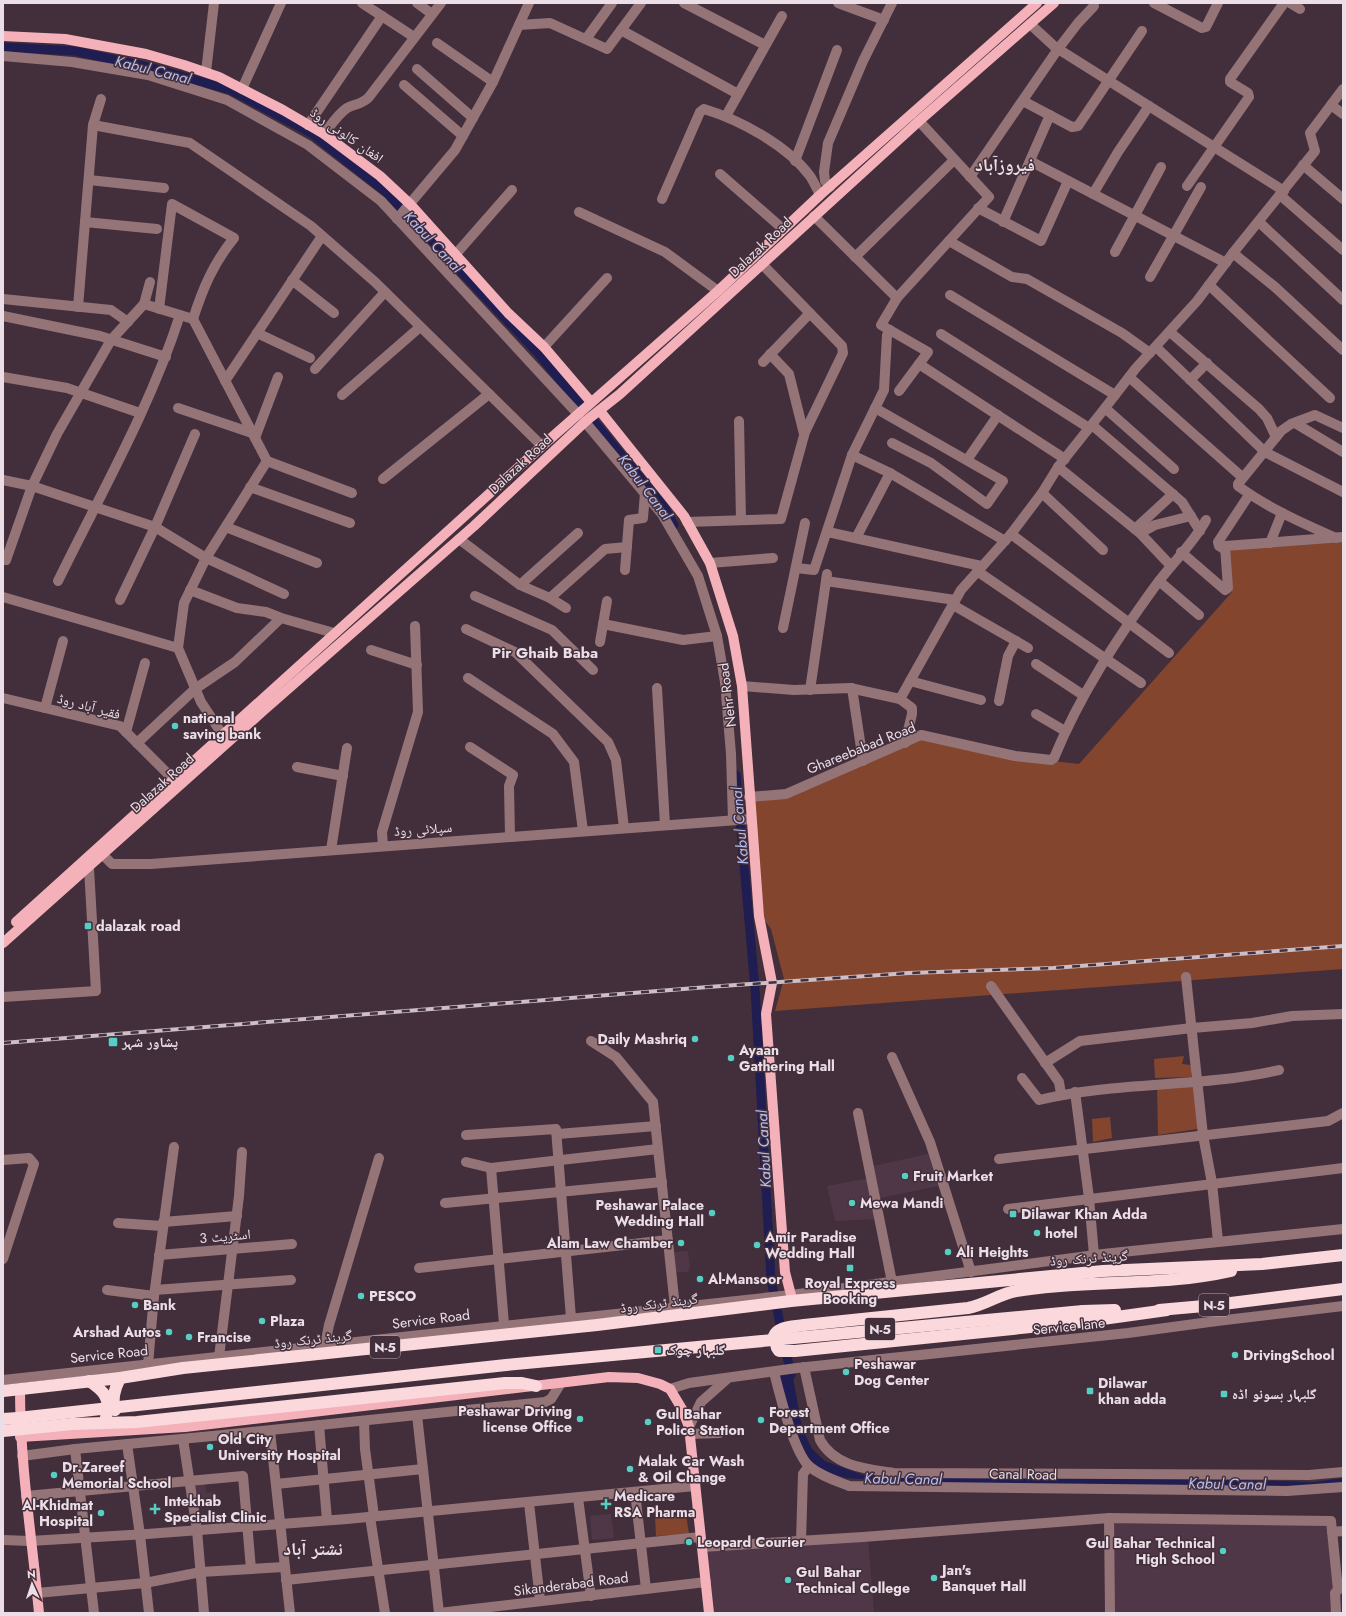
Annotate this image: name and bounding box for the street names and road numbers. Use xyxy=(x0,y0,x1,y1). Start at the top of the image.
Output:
street label: افغان کالونی روڈ xyxy=(306,102,388,168)
street label: Dalazak Road xyxy=(724,212,796,282)
street label: Dalazak Road xyxy=(484,429,556,499)
street label: Nehr Road xyxy=(713,662,741,728)
street label: فقیر آباد روڈ xyxy=(55,688,123,724)
street label: Ghareebabad Road xyxy=(804,717,918,779)
street label: Dalazak Road xyxy=(126,749,198,817)
street label: سپلائی روڈ xyxy=(393,817,453,841)
street label: اسٹریٹ 3 xyxy=(199,1224,251,1248)
street label: گرینڈ ٹرنک روڈ xyxy=(1049,1245,1129,1271)
street label: گرینڈ ٹرنک روڈ xyxy=(619,1288,699,1318)
road number: N-5 xyxy=(1199,1294,1229,1316)
street label: Service Road xyxy=(391,1304,471,1334)
street label: Service lane xyxy=(1032,1312,1106,1340)
road number: N-5 xyxy=(865,1318,895,1340)
street label: گرینڈ ٹرنک روڈ xyxy=(273,1325,353,1353)
road number: N-5 xyxy=(370,1336,400,1358)
street label: Service Road xyxy=(69,1340,149,1368)
street label: Canal Road xyxy=(989,1463,1057,1485)
street label: Sikanderabad Road xyxy=(513,1567,629,1601)

